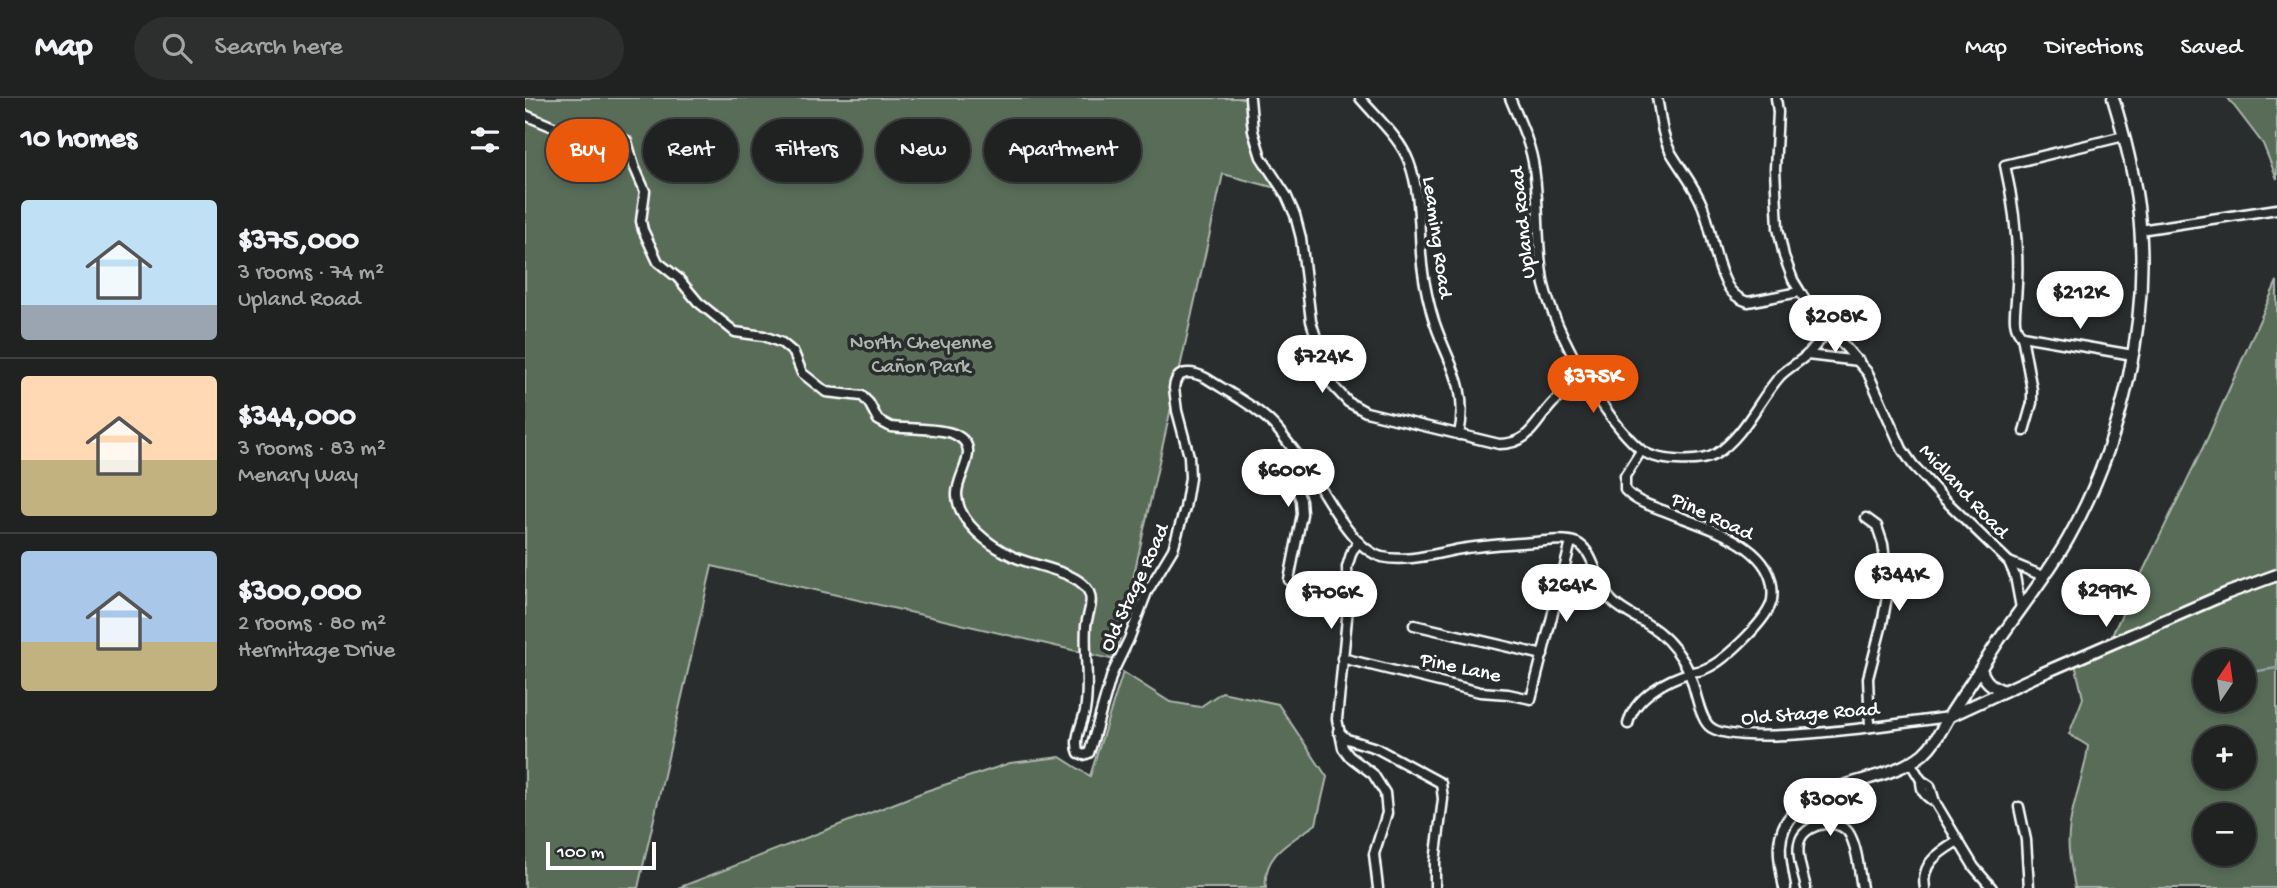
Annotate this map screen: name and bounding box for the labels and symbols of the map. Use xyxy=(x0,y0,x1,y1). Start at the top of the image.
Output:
street label: Upland Road xyxy=(1506,164,1543,280)
street label: Leaming Road xyxy=(1415,175,1457,302)
pin: $212K xyxy=(2031,272,2129,331)
pin: $208K xyxy=(1786,296,1884,355)
park label: North Cheyenne Cañon Park xyxy=(850,332,993,381)
pin: $724K xyxy=(1273,336,1371,395)
pin: $375K xyxy=(1544,356,1642,415)
street label: Midland Road xyxy=(1912,440,2014,546)
pin: $600K xyxy=(1239,450,1337,509)
street label: Pine Road xyxy=(1666,488,1758,549)
street label: Old Stage Road xyxy=(1096,519,1177,656)
pin: $344K xyxy=(1850,554,1948,613)
pin: $264K xyxy=(1517,564,1615,624)
pin: $299K xyxy=(2057,570,2155,629)
pin: $706K xyxy=(1282,572,1380,631)
street label: Pine Lane xyxy=(1417,648,1504,690)
north arrow xyxy=(2193,649,2256,712)
street label: Old Stage Road xyxy=(1740,698,1882,733)
pin: $300K xyxy=(1781,778,1879,838)
scale bar xyxy=(546,839,656,871)

